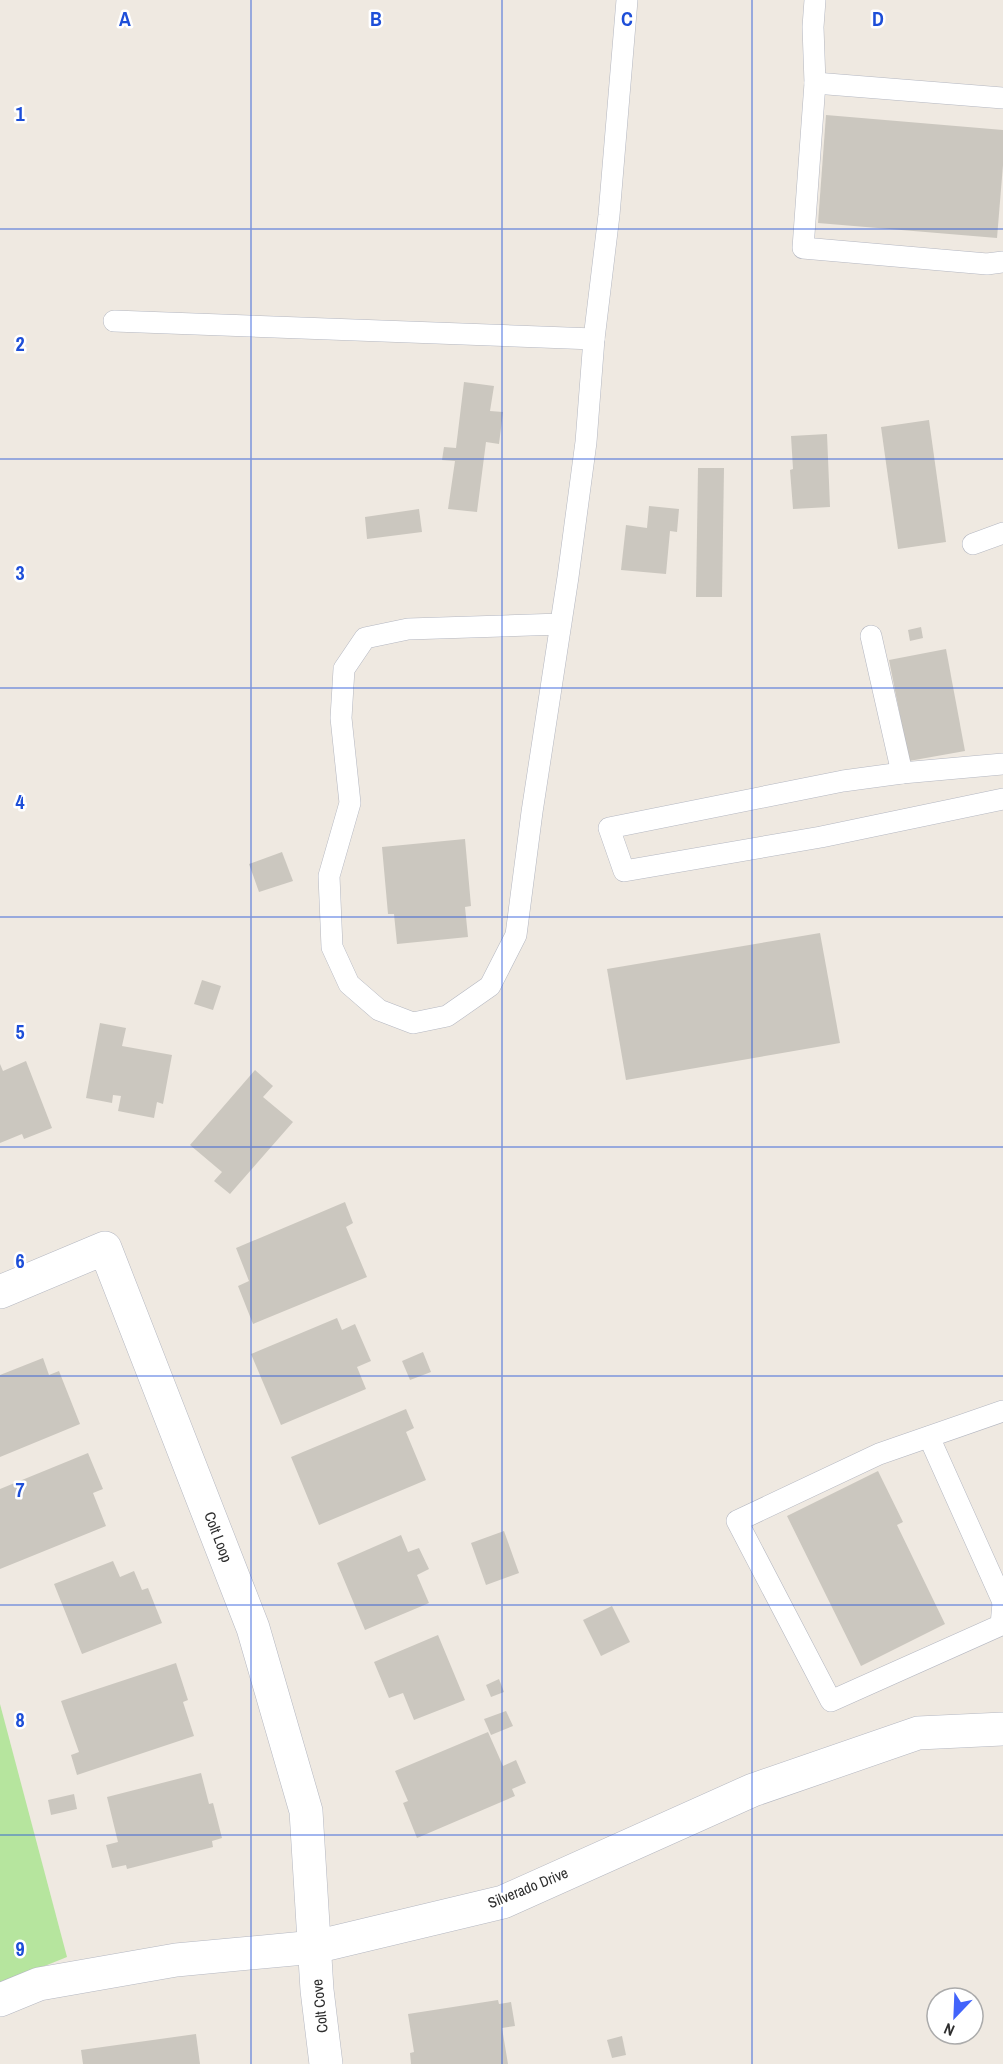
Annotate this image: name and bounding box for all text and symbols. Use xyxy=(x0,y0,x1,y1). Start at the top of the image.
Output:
text: A xyxy=(119,5,131,32)
text: B xyxy=(370,5,382,32)
text: C xyxy=(621,5,633,32)
text: D xyxy=(872,5,884,32)
text: 1 xyxy=(15,100,25,127)
text: 2 xyxy=(15,330,25,357)
text: 3 xyxy=(15,559,25,586)
text: 4 xyxy=(15,788,25,815)
text: 5 xyxy=(15,1018,25,1045)
text: 6 xyxy=(15,1247,25,1274)
text: 7 xyxy=(15,1476,25,1503)
street label: Colt Loop xyxy=(199,1508,238,1565)
text: 8 xyxy=(15,1706,25,1733)
street label: Silverado Drive xyxy=(485,1862,571,1913)
text: 9 xyxy=(15,1935,25,1962)
street label: Colt Cove xyxy=(306,1978,333,2034)
north arrow xyxy=(925,1986,985,2046)
text: N xyxy=(940,2018,958,2042)

